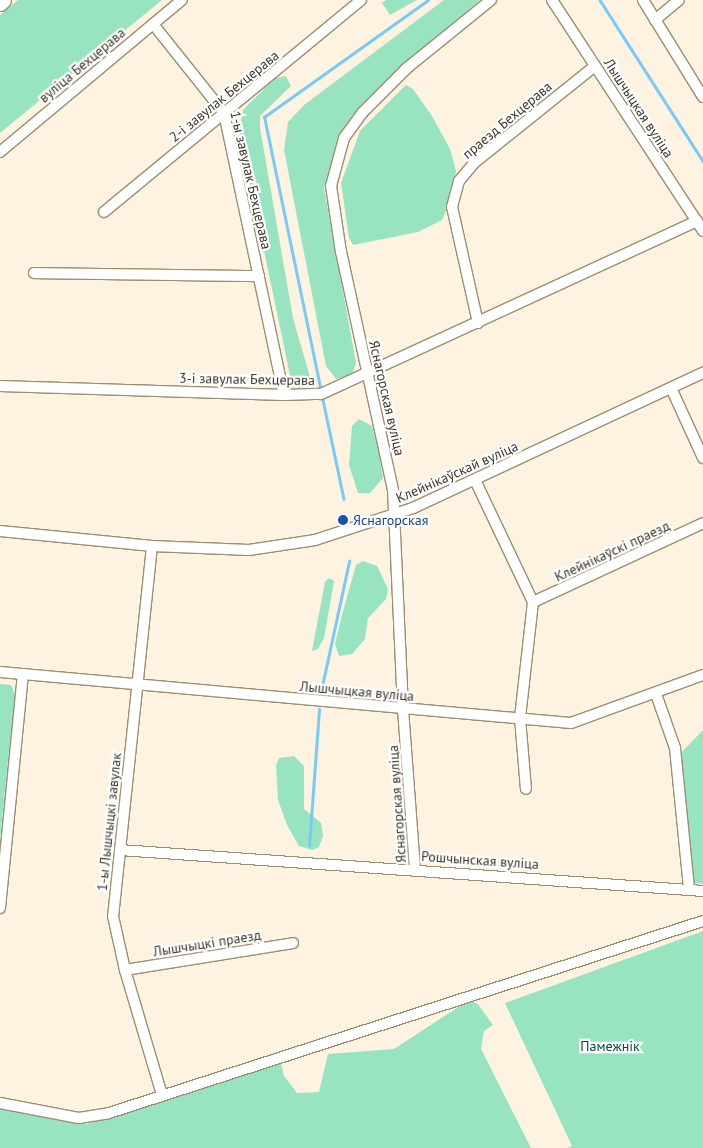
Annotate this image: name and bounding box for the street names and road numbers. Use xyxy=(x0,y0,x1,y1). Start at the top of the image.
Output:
street label: вуліца Бехцерава xyxy=(35,24,129,106)
street label: 2-і завулак Бехцерава xyxy=(166,47,282,145)
street label: Лышчыцкая вуліца xyxy=(601,55,677,161)
street label: праезд Бехцерава xyxy=(459,78,555,162)
street label: 1-ы завулак Бехцерава xyxy=(227,109,275,251)
street label: Яснагорская вуліца xyxy=(366,339,408,457)
street label: 3-і завулак Бехцерава xyxy=(179,369,315,389)
street label: Клейнікаўскай вуліца xyxy=(393,438,521,506)
street label: Клейнікаўскі праезд xyxy=(552,517,672,585)
street label: Лышчыцкая вуліца xyxy=(299,678,415,704)
street label: Яснагорская вуліца xyxy=(385,745,409,863)
street label: 1-ы Лышчыцкі завулак xyxy=(93,752,125,892)
street label: Рошчынская вуліца xyxy=(421,848,539,872)
street label: Лышчыцкі праезд xyxy=(152,926,262,960)

